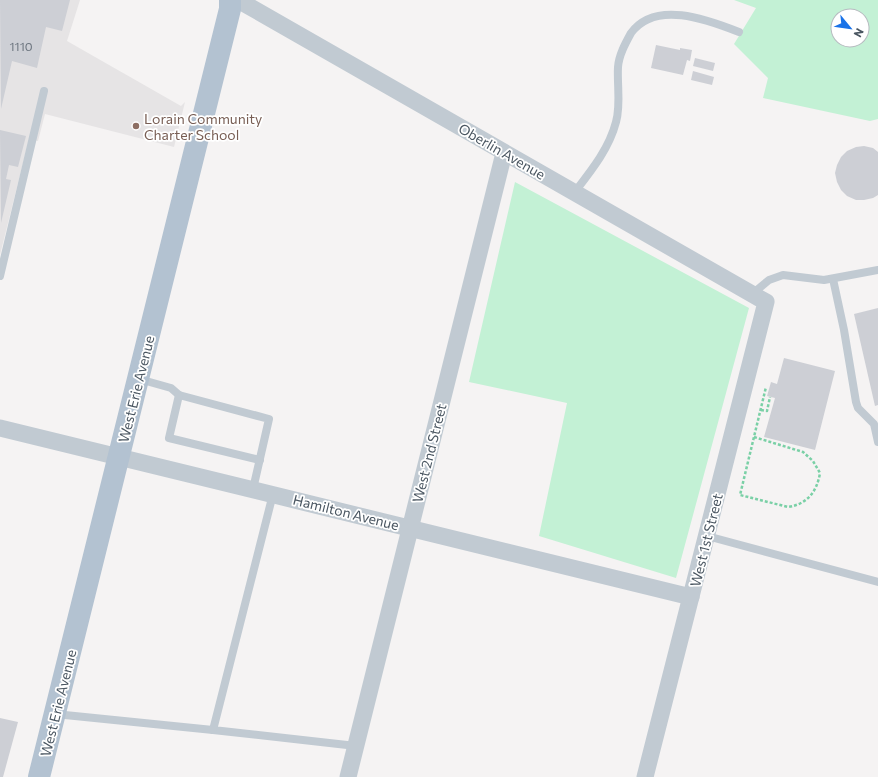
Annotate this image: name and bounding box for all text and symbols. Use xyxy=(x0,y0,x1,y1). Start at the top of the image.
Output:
north arrow xyxy=(830,8,870,48)
text: N xyxy=(851,26,867,40)
house number: 1110 xyxy=(9,39,33,53)
place label: Lorain Community Charter School xyxy=(144,110,262,143)
street label: Oberlin Avenue xyxy=(456,119,548,183)
marker: Lorain Community Charter School xyxy=(131,121,141,131)
street label: West Erie Avenue xyxy=(114,334,158,444)
street label: West 2nd Street xyxy=(408,401,450,504)
street label: Hamilton Avenue xyxy=(291,491,401,533)
street label: West 1st Street xyxy=(686,491,726,589)
street label: West Erie Avenue xyxy=(36,648,80,758)

